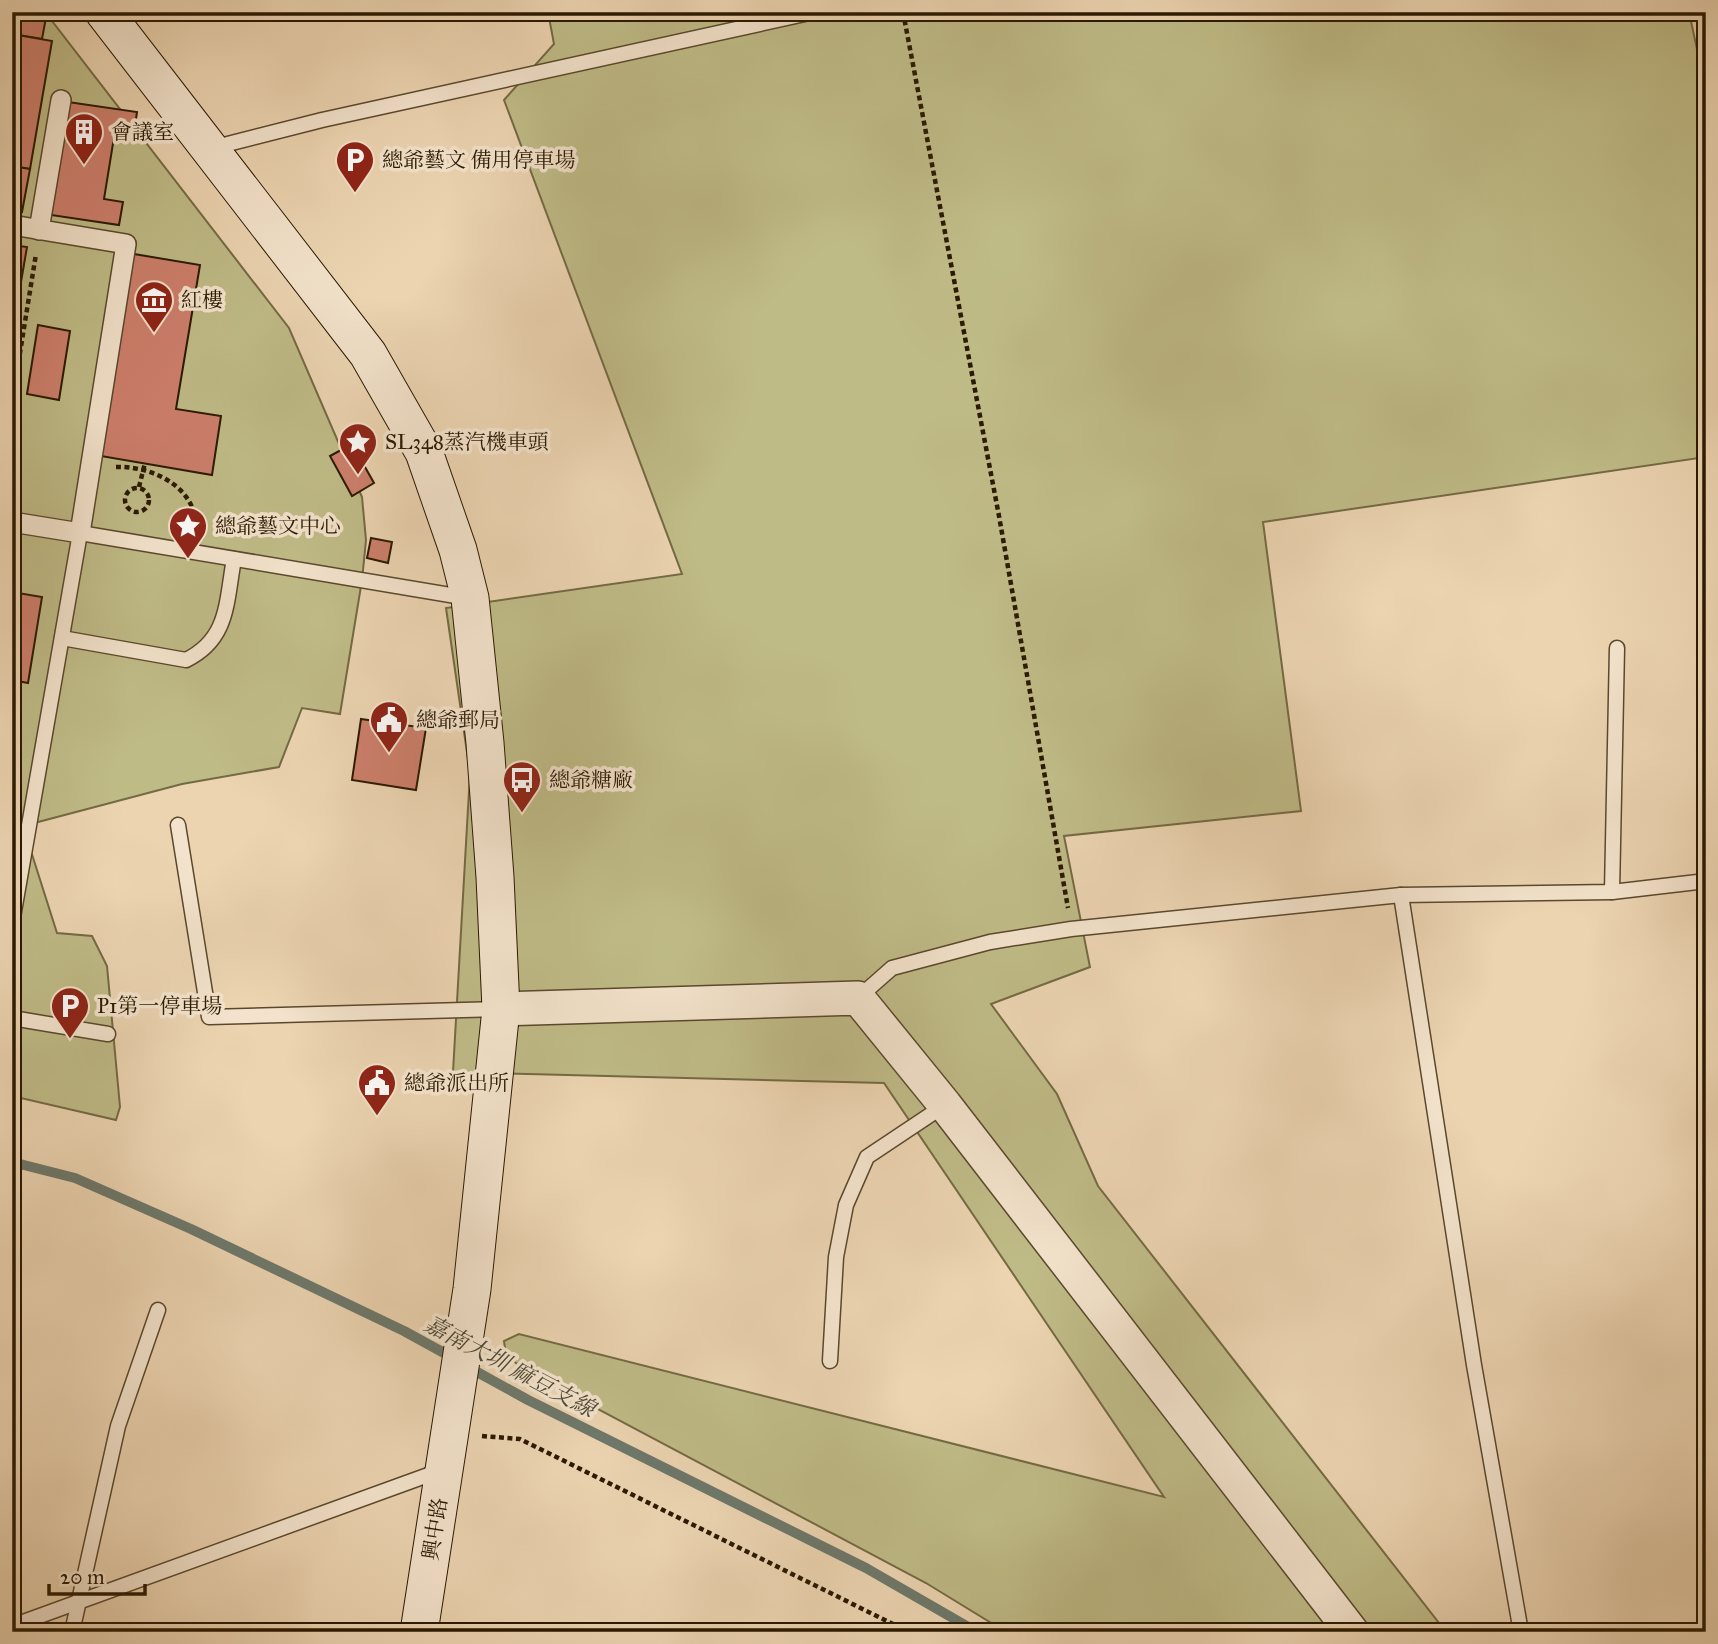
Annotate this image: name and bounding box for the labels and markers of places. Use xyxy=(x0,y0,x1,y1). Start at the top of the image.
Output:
building icon: 會議室 xyxy=(63,111,105,166)
place label: 會議室 xyxy=(111,119,174,145)
parking icon: 總爺藝文 備用停車場 xyxy=(334,139,376,194)
place label: 總爺藝文 備用停車場 xyxy=(382,147,576,173)
museum icon: 紅樓 xyxy=(133,279,175,334)
place label: 紅樓 xyxy=(181,287,223,313)
place icon: SL348蒸汽機車頭 xyxy=(337,421,379,476)
place label: SL348蒸汽機車頭 xyxy=(385,429,549,455)
place icon: 總爺藝文中心 xyxy=(167,505,209,560)
place label: 總爺藝文中心 xyxy=(215,513,341,539)
public building icon: 總爺郵局 xyxy=(368,699,410,754)
place label: 總爺郵局 xyxy=(416,707,500,733)
bus stop icon: 總爺糖廠 xyxy=(501,759,543,814)
place label: 總爺糖廠 xyxy=(549,767,633,793)
parking icon: P1第一停車場 xyxy=(49,985,91,1040)
place label: P1第一停車場 xyxy=(97,993,222,1019)
public building icon: 總爺派出所 xyxy=(356,1062,398,1117)
place label: 總爺派出所 xyxy=(404,1070,509,1096)

